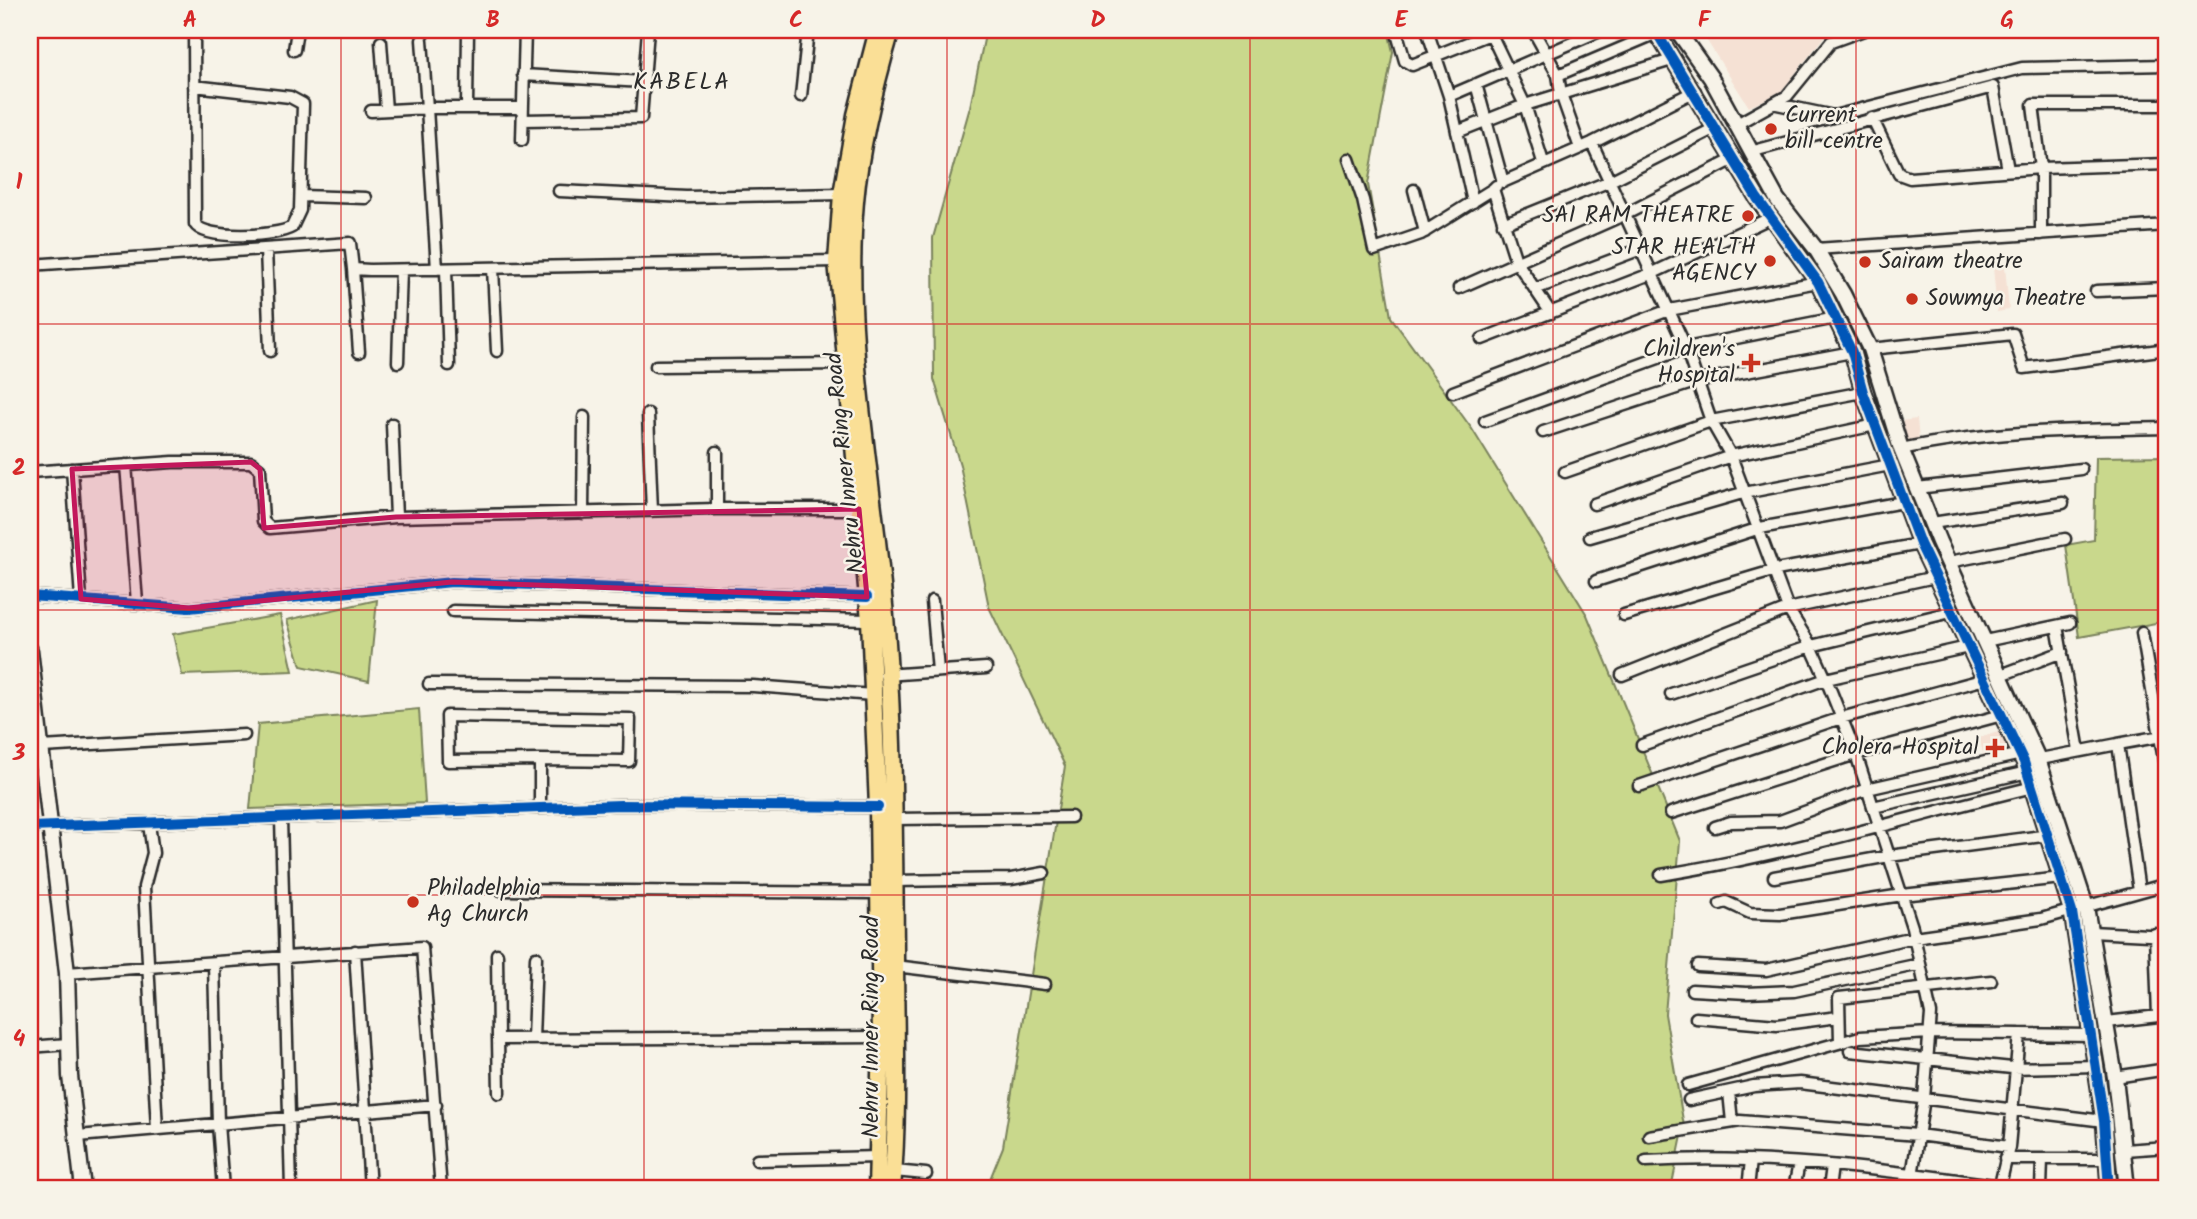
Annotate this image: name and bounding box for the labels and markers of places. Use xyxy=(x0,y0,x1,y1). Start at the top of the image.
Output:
place label: Current bill centre xyxy=(1785,98,1883,160)
marker: Current bill centre xyxy=(1763,121,1779,137)
place label: SAI RAM THEATRE xyxy=(1542,198,1735,234)
marker: SAI RAM THEATRE xyxy=(1740,208,1756,224)
place label: STAR HEALTH AGENCY xyxy=(1612,230,1757,292)
place label: Sairam theatre xyxy=(1879,244,2023,280)
marker: STAR HEALTH AGENCY xyxy=(1762,253,1778,269)
marker: Sairam theatre xyxy=(1857,254,1873,270)
place label: Sowmya Theatre xyxy=(1926,281,2086,317)
marker: Sowmya Theatre xyxy=(1904,291,1920,307)
place label: Children's Hospital xyxy=(1643,332,1735,394)
marker: Children's Hospital xyxy=(1741,353,1761,373)
place label: Cholera Hospital xyxy=(1821,730,1979,766)
marker: Cholera Hospital xyxy=(1985,738,2005,758)
place label: Philadelphia Ag Church xyxy=(427,871,541,933)
marker: Philadelphia Ag Church xyxy=(405,894,421,910)

